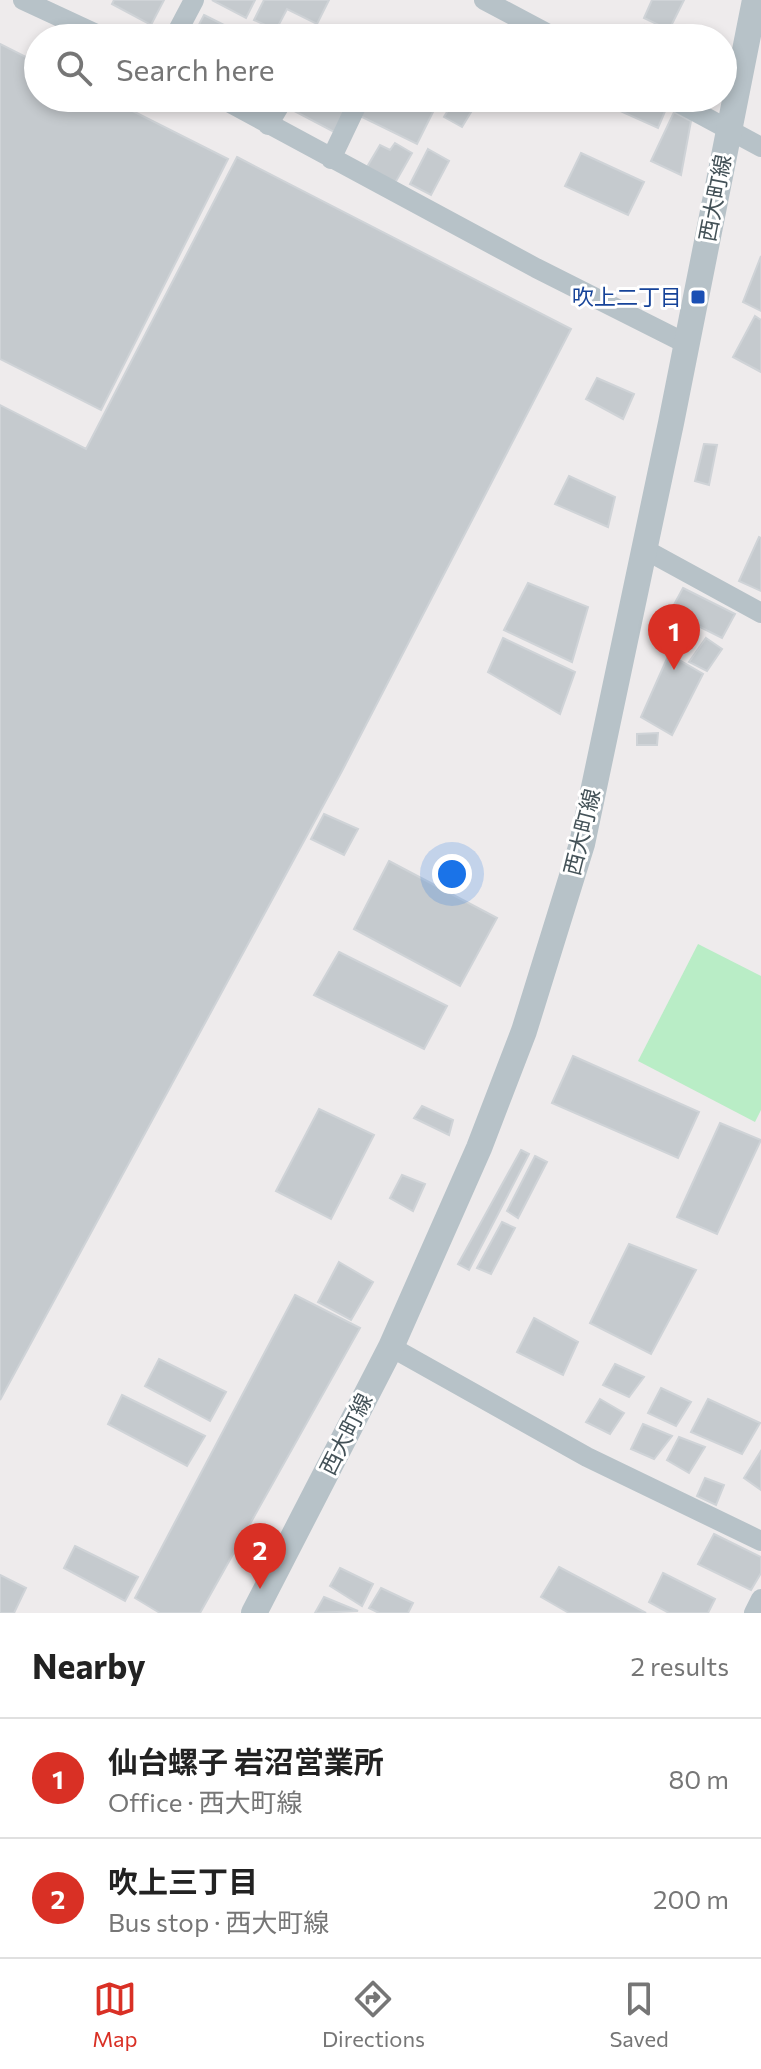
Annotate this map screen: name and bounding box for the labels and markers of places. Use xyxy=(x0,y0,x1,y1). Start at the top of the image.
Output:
place label: 吹上二丁目 xyxy=(572,283,682,310)
marker: 吹上二丁目 xyxy=(689,288,707,306)
pin: 1 xyxy=(648,604,700,670)
pin: 2 xyxy=(234,1523,286,1589)

